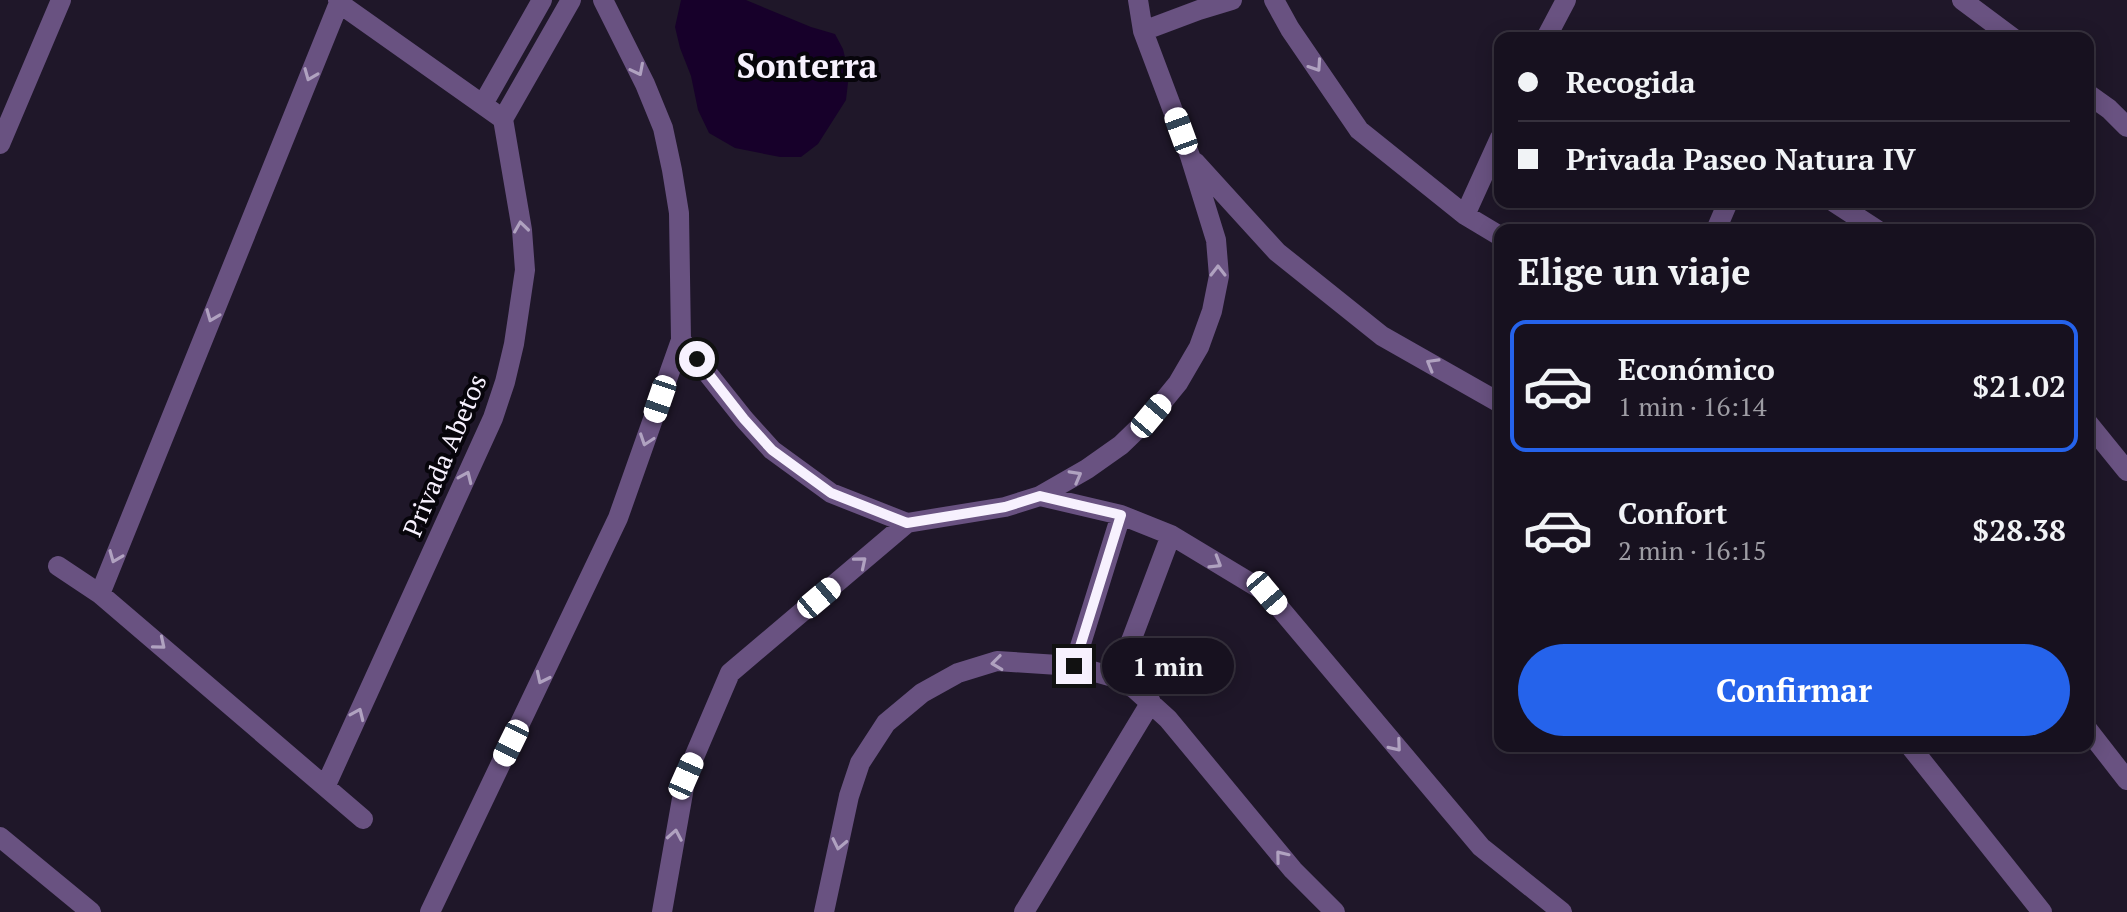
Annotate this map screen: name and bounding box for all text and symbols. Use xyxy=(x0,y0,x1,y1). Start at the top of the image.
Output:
district label: Sonterra xyxy=(736,43,878,88)
one-way arrow xyxy=(1306,57,1321,71)
one-way arrow xyxy=(628,61,643,76)
text: Recogida xyxy=(1566,62,1696,102)
one-way arrow xyxy=(303,67,320,81)
car xyxy=(1162,104,1200,158)
text: Privada Paseo Natura IV xyxy=(1566,139,1916,179)
one-way arrow xyxy=(513,220,530,234)
text: Elige un viaje xyxy=(1518,248,1751,295)
one-way arrow xyxy=(1209,264,1227,277)
one-way arrow xyxy=(206,308,222,322)
route start xyxy=(679,341,715,377)
text: Económico xyxy=(1618,349,1775,389)
icon: car xyxy=(1522,350,1594,422)
one-way arrow xyxy=(1426,358,1441,374)
text: $21.02 xyxy=(1972,366,2066,406)
street label: Privada Abetos xyxy=(395,369,493,541)
car xyxy=(641,372,679,426)
text: 1 min · 16:14 xyxy=(1618,389,1767,423)
car xyxy=(1126,390,1176,442)
one-way arrow xyxy=(639,432,656,446)
one-way arrow xyxy=(1068,470,1082,485)
one-way arrow xyxy=(456,471,472,485)
text: Confort xyxy=(1618,493,1728,533)
icon: car xyxy=(1522,494,1594,566)
text: $28.38 xyxy=(1972,510,2066,550)
text: 2 min · 16:15 xyxy=(1618,533,1767,567)
one-way arrow xyxy=(108,549,125,563)
one-way arrow xyxy=(1207,553,1222,568)
one-way arrow xyxy=(852,557,867,572)
car xyxy=(1242,567,1292,619)
car xyxy=(793,573,845,623)
one-way arrow xyxy=(151,634,165,649)
callout: 1 min xyxy=(1102,638,1234,694)
button: Confirmar xyxy=(1518,644,2070,736)
route end xyxy=(1056,648,1092,684)
text: 1 min xyxy=(1132,649,1204,683)
one-way arrow xyxy=(990,655,1003,672)
one-way arrow xyxy=(536,669,552,684)
one-way arrow xyxy=(348,708,364,722)
car xyxy=(490,716,532,770)
one-way arrow xyxy=(1386,737,1401,752)
car xyxy=(665,749,707,803)
one-way arrow xyxy=(666,828,683,842)
one-way arrow xyxy=(831,837,848,850)
one-way arrow xyxy=(1276,850,1291,865)

